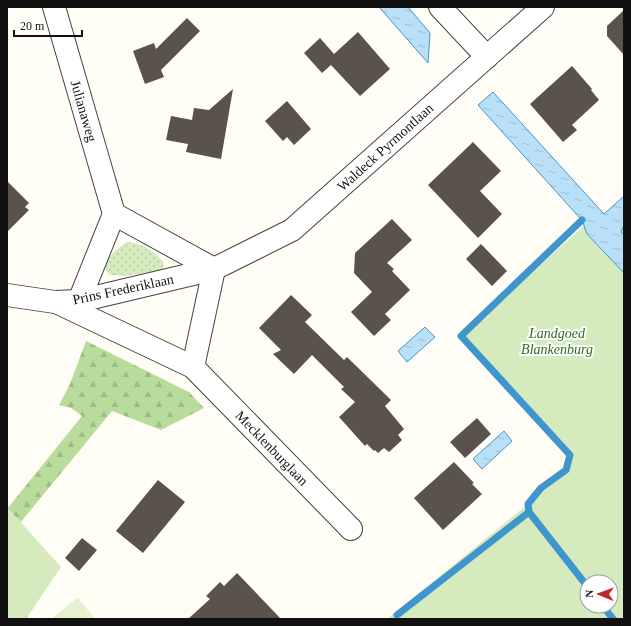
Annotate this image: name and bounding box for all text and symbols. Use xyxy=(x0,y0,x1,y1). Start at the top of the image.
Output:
scale bar xyxy=(14,12,82,38)
text: 20 m xyxy=(20,19,45,33)
street label: Julianaweg xyxy=(68,79,99,143)
street label: Waldeck Pyrmontlaan xyxy=(334,100,436,194)
street label: Prins Frederiklaan xyxy=(71,271,175,308)
park label: Landgoed Blankenburg xyxy=(521,326,593,357)
street label: Mecklenburglaan xyxy=(232,408,311,489)
north arrow xyxy=(579,574,619,614)
text: N xyxy=(583,590,595,598)

